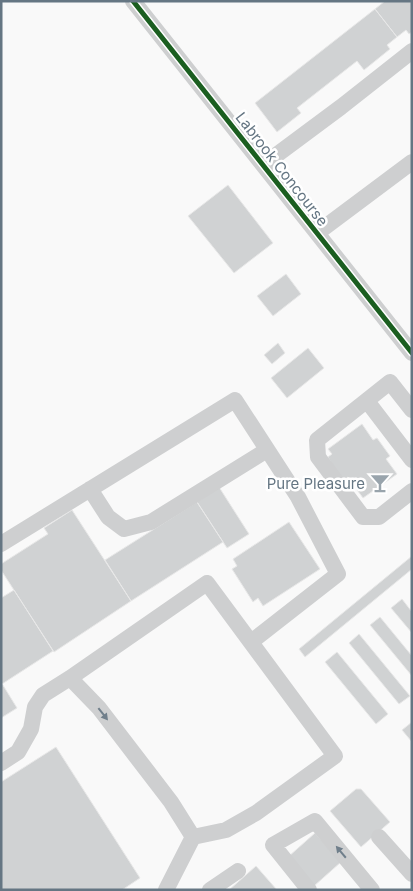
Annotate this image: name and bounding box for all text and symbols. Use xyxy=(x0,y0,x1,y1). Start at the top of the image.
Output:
street label: Labrook Concourse xyxy=(232,108,332,230)
bar icon: Pure Pleasure xyxy=(369,472,391,494)
place label: Pure Pleasure xyxy=(267,474,365,493)
one-way arrow xyxy=(98,707,109,720)
one-way arrow xyxy=(336,846,347,859)

